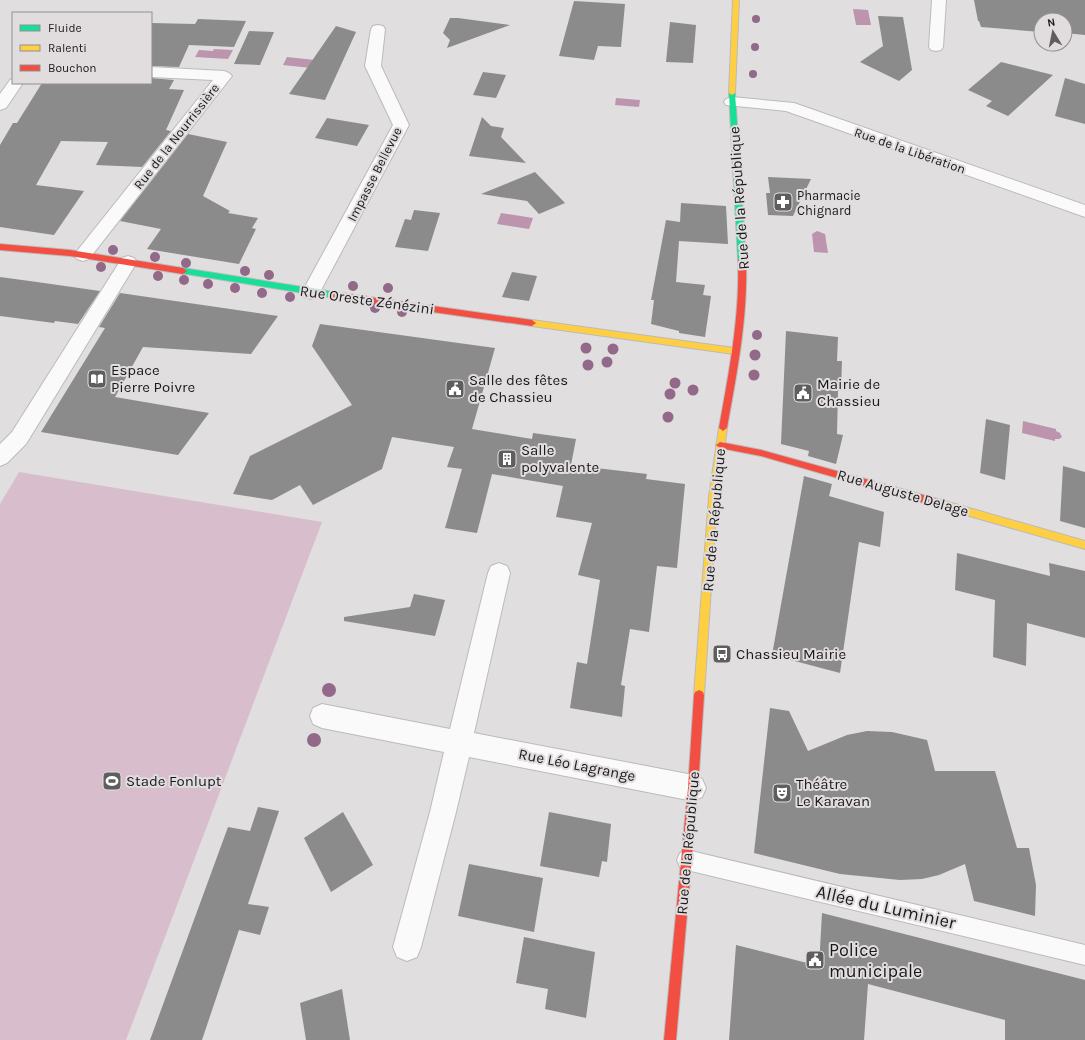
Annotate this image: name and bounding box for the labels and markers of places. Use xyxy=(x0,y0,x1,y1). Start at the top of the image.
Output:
place label: Pharmacie Chignard xyxy=(797,188,861,218)
pharmacy icon: Pharmacie Chignard xyxy=(772,191,794,213)
place label: Espace Pierre Poivre xyxy=(111,361,195,396)
library icon: Espace Pierre Poivre xyxy=(86,368,108,390)
place label: Salle des fêtes de Chassieu xyxy=(469,371,568,406)
place label: Mairie de Chassieu xyxy=(817,375,881,410)
public building icon: Salle des fêtes de Chassieu xyxy=(444,378,466,400)
public building icon: Mairie de Chassieu xyxy=(792,382,814,404)
place label: Salle polyvalente xyxy=(521,441,599,476)
building icon: Salle polyvalente xyxy=(496,448,518,470)
bus stop icon: Chassieu Mairie xyxy=(711,643,733,665)
place label: Chassieu Mairie xyxy=(736,645,846,663)
sports icon: Stade Fonlupt xyxy=(101,770,123,792)
place label: Stade Fonlupt xyxy=(126,772,222,790)
place label: Théâtre Le Karavan xyxy=(796,775,870,810)
theatre icon: Théâtre Le Karavan xyxy=(771,782,793,804)
place label: Police municipale xyxy=(829,939,922,982)
public building icon: Police municipale xyxy=(804,949,826,971)

